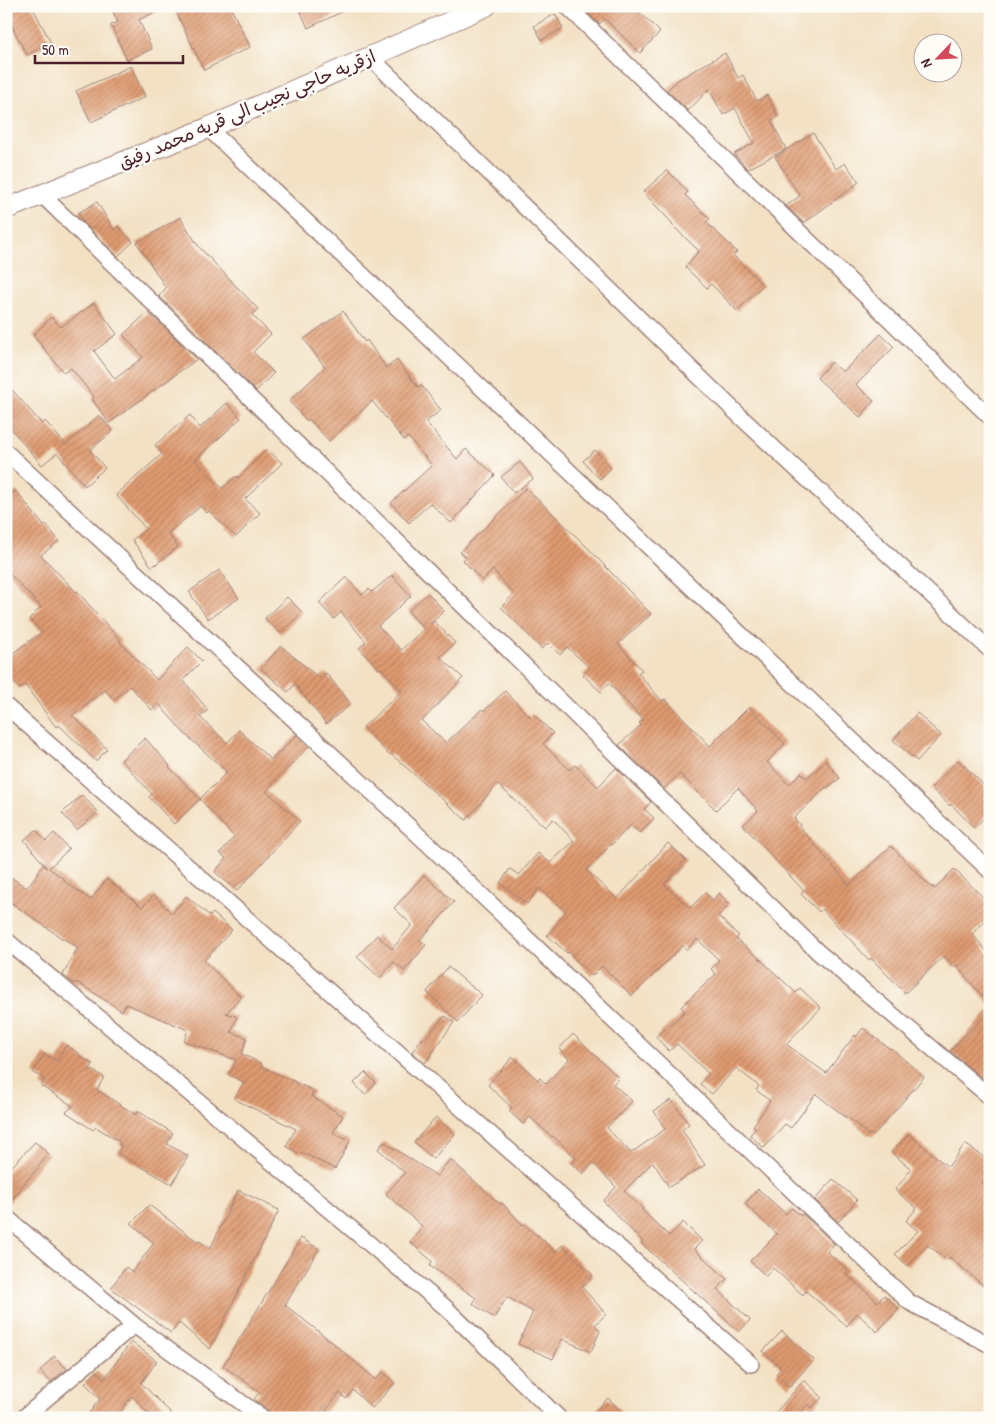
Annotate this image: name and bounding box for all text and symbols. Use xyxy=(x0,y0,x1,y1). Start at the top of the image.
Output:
scale bar xyxy=(35,32,182,64)
north arrow xyxy=(914,32,964,82)
text: 50 m xyxy=(42,39,69,60)
street label: ازقریه حاجی نجیب الی قریه محمد رفیق xyxy=(115,43,379,175)
text: N xyxy=(915,56,936,71)

